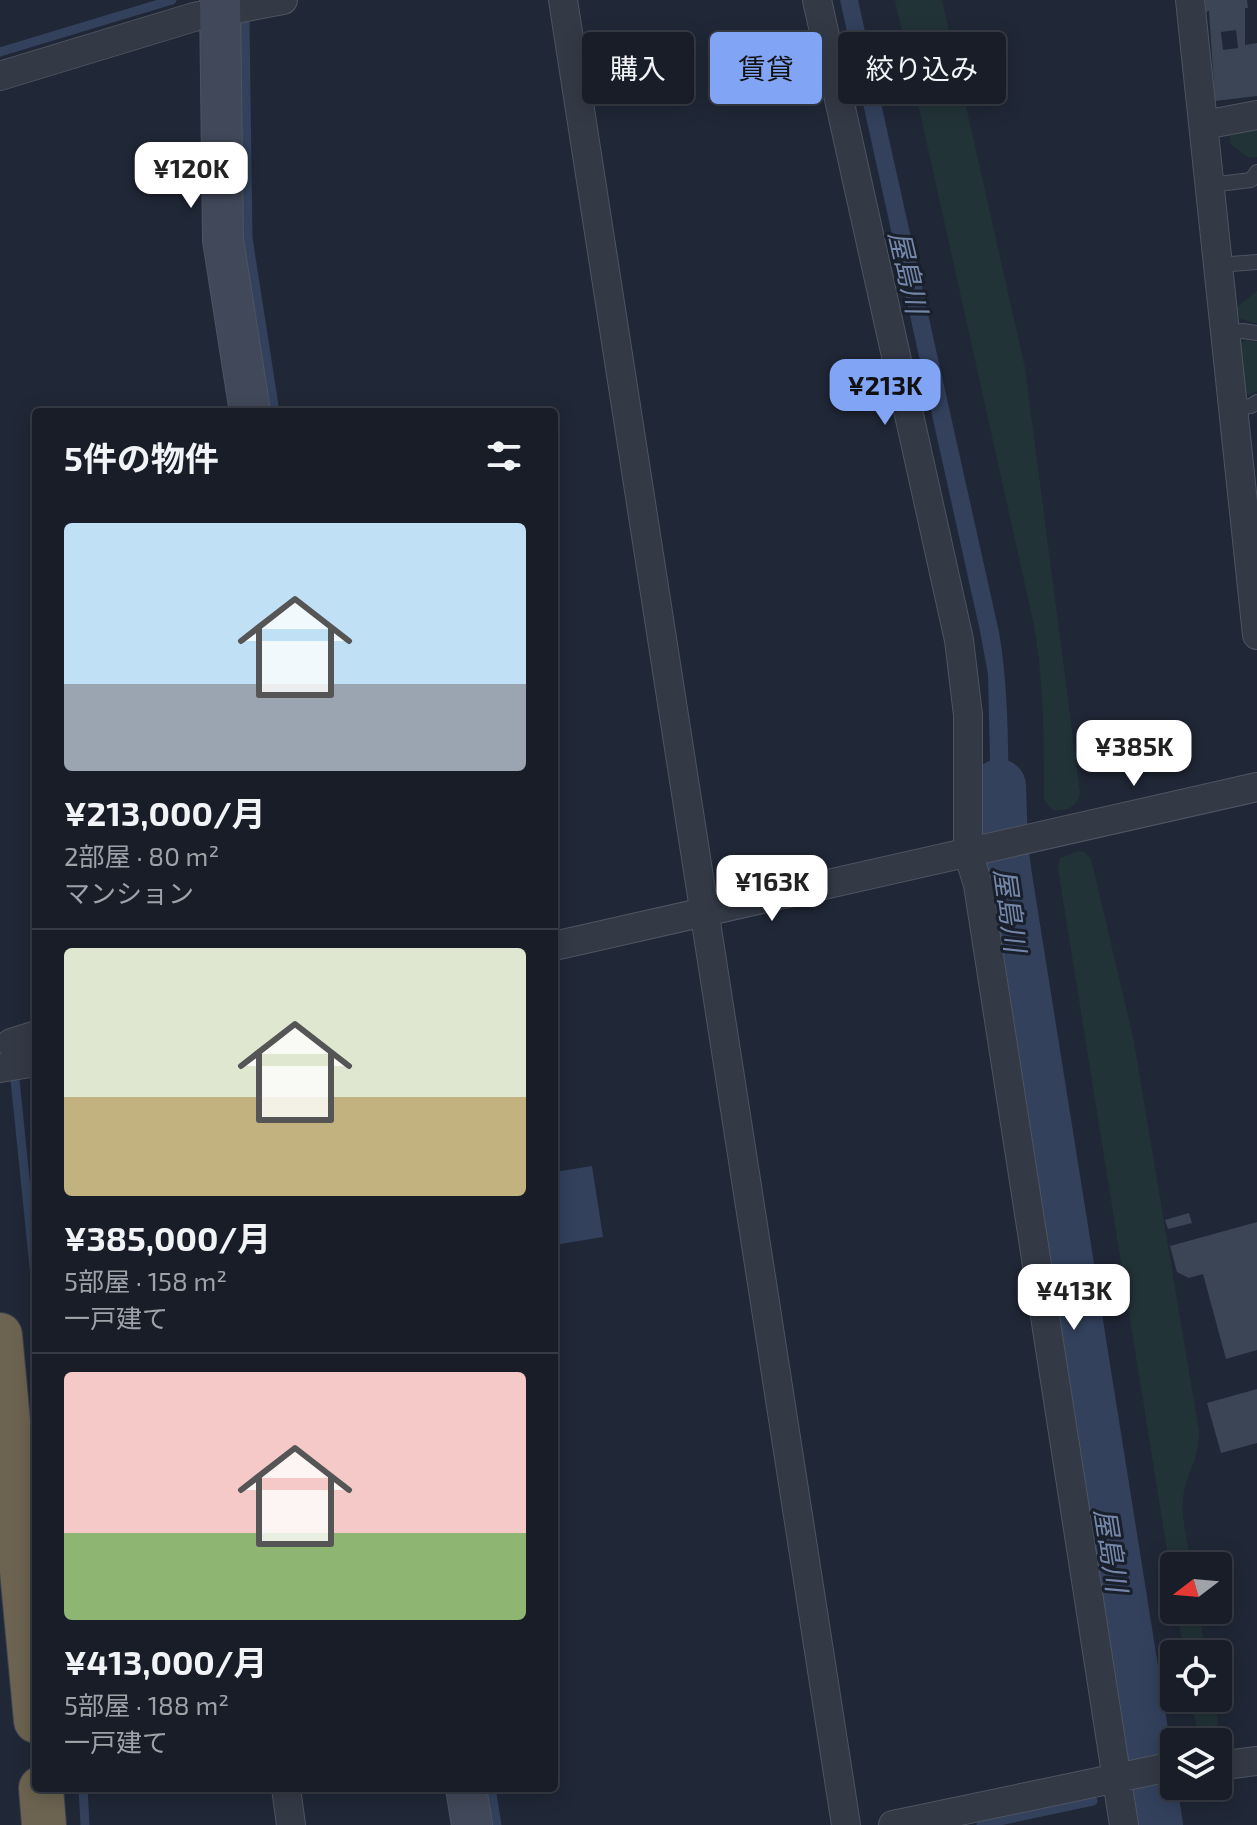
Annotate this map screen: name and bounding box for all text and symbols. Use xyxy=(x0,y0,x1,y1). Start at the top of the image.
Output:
chip: 購入 xyxy=(582,32,694,104)
chip: 賃貸 xyxy=(710,32,822,104)
chip: 絞り込み xyxy=(838,32,1006,104)
pin: ¥120K xyxy=(135,142,247,210)
text: ¥120K xyxy=(153,152,229,183)
water label: 屋島川 xyxy=(883,227,936,320)
pin: ¥213K xyxy=(829,359,941,427)
text: ¥213K xyxy=(848,369,922,400)
icon: filters xyxy=(482,434,526,478)
text: 5件の物件 xyxy=(64,437,219,478)
icon: home xyxy=(223,575,367,719)
pin: ¥385K xyxy=(1078,720,1190,788)
text: ¥385K xyxy=(1094,730,1174,761)
text: ¥213,000/月 xyxy=(64,792,266,833)
text: 2部屋 · 80 m² xyxy=(64,840,219,871)
pin: ¥163K xyxy=(716,855,828,923)
text: ¥163K xyxy=(734,865,810,896)
water label: 屋島川 xyxy=(988,866,1034,957)
text: マンション xyxy=(64,877,194,908)
icon: home xyxy=(223,1000,367,1144)
text: ¥385,000/月 xyxy=(64,1217,271,1258)
pin: ¥413K xyxy=(1018,1264,1130,1332)
text: 5部屋 · 158 m² xyxy=(64,1265,227,1296)
text: ¥413K xyxy=(1036,1274,1112,1305)
text: 一戸建て xyxy=(64,1302,168,1333)
icon: home xyxy=(223,1424,367,1568)
water label: 屋島川 xyxy=(1089,1506,1136,1597)
north arrow xyxy=(1160,1552,1232,1624)
map controls xyxy=(1160,1552,1232,1800)
button: locate xyxy=(1160,1640,1232,1712)
text: ¥413,000/月 xyxy=(64,1641,268,1682)
text: 5部屋 · 188 m² xyxy=(64,1689,229,1720)
text: 一戸建て xyxy=(64,1726,168,1757)
button: layers xyxy=(1160,1728,1232,1800)

